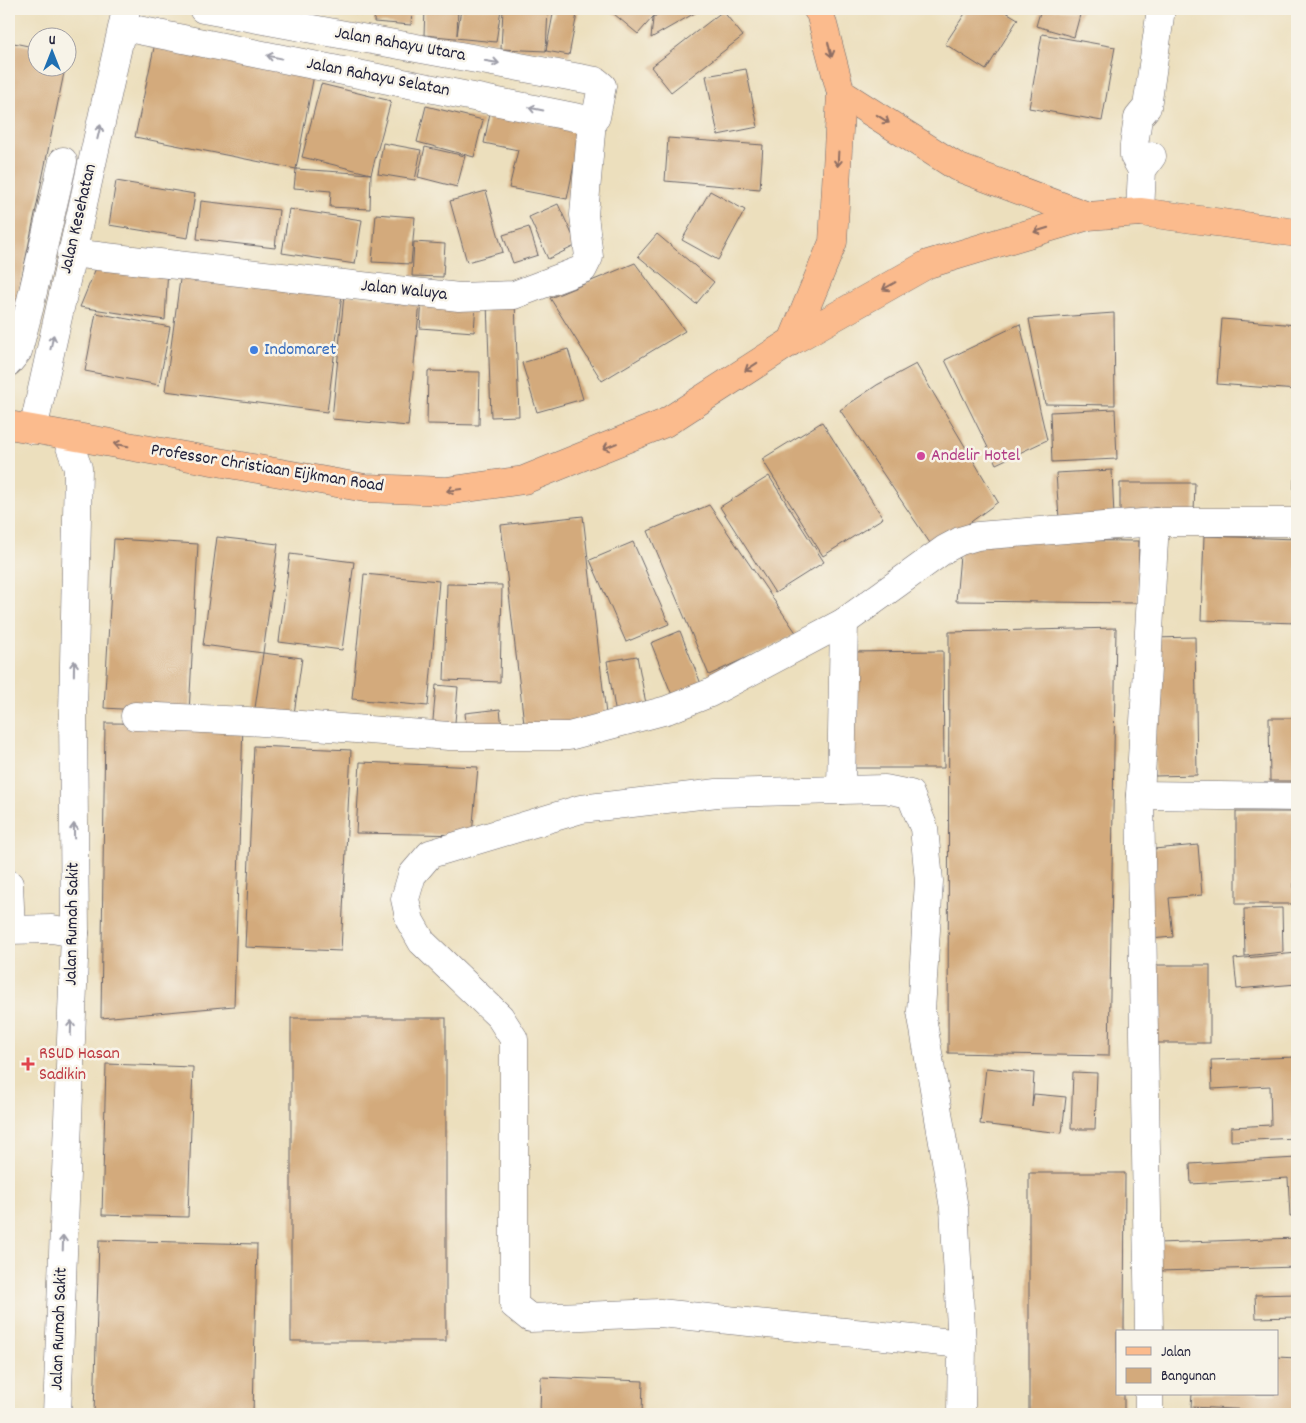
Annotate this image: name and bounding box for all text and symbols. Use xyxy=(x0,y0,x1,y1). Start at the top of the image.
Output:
street label: Jalan Rahayu Utara xyxy=(333,21,468,69)
north arrow xyxy=(28,28,78,78)
text: U xyxy=(49,31,56,51)
one-way arrow xyxy=(826,42,835,58)
one-way arrow xyxy=(267,52,283,61)
street label: Jalan Rahayu Selatan xyxy=(304,52,452,104)
one-way arrow xyxy=(484,57,500,67)
one-way arrow xyxy=(529,104,545,114)
one-way arrow xyxy=(875,115,889,125)
one-way arrow xyxy=(95,124,104,140)
one-way arrow xyxy=(833,151,842,167)
street label: Jalan Kesehatan xyxy=(54,162,104,276)
one-way arrow xyxy=(1034,225,1050,235)
street label: Jalan Waluya xyxy=(360,274,449,308)
one-way arrow xyxy=(883,281,897,291)
one-way arrow xyxy=(48,334,57,350)
place label: Indomaret xyxy=(264,338,337,363)
marker: Indomaret xyxy=(248,344,260,356)
one-way arrow xyxy=(745,363,759,373)
street label: Professor Christiaan Eijkman Road xyxy=(149,438,385,500)
one-way arrow xyxy=(113,440,129,450)
one-way arrow xyxy=(602,442,617,451)
place label: Andelir Hotel xyxy=(931,444,1021,469)
marker: Andelir Hotel xyxy=(915,450,927,462)
one-way arrow xyxy=(447,485,463,495)
one-way arrow xyxy=(69,661,79,677)
one-way arrow xyxy=(69,823,79,840)
street label: Jalan Rumah Sakit xyxy=(59,862,87,986)
one-way arrow xyxy=(67,1021,76,1037)
place label: RSUD Hasan Sadikin xyxy=(39,1042,120,1088)
marker: RSUD Hasan Sadikin xyxy=(21,1057,35,1071)
one-way arrow xyxy=(59,1235,68,1251)
street label: Jalan Rumah Sakit xyxy=(45,1266,75,1391)
legend xyxy=(1116,1330,1278,1396)
text: Jalan xyxy=(1161,1342,1191,1364)
text: Bangunan xyxy=(1161,1366,1216,1388)

